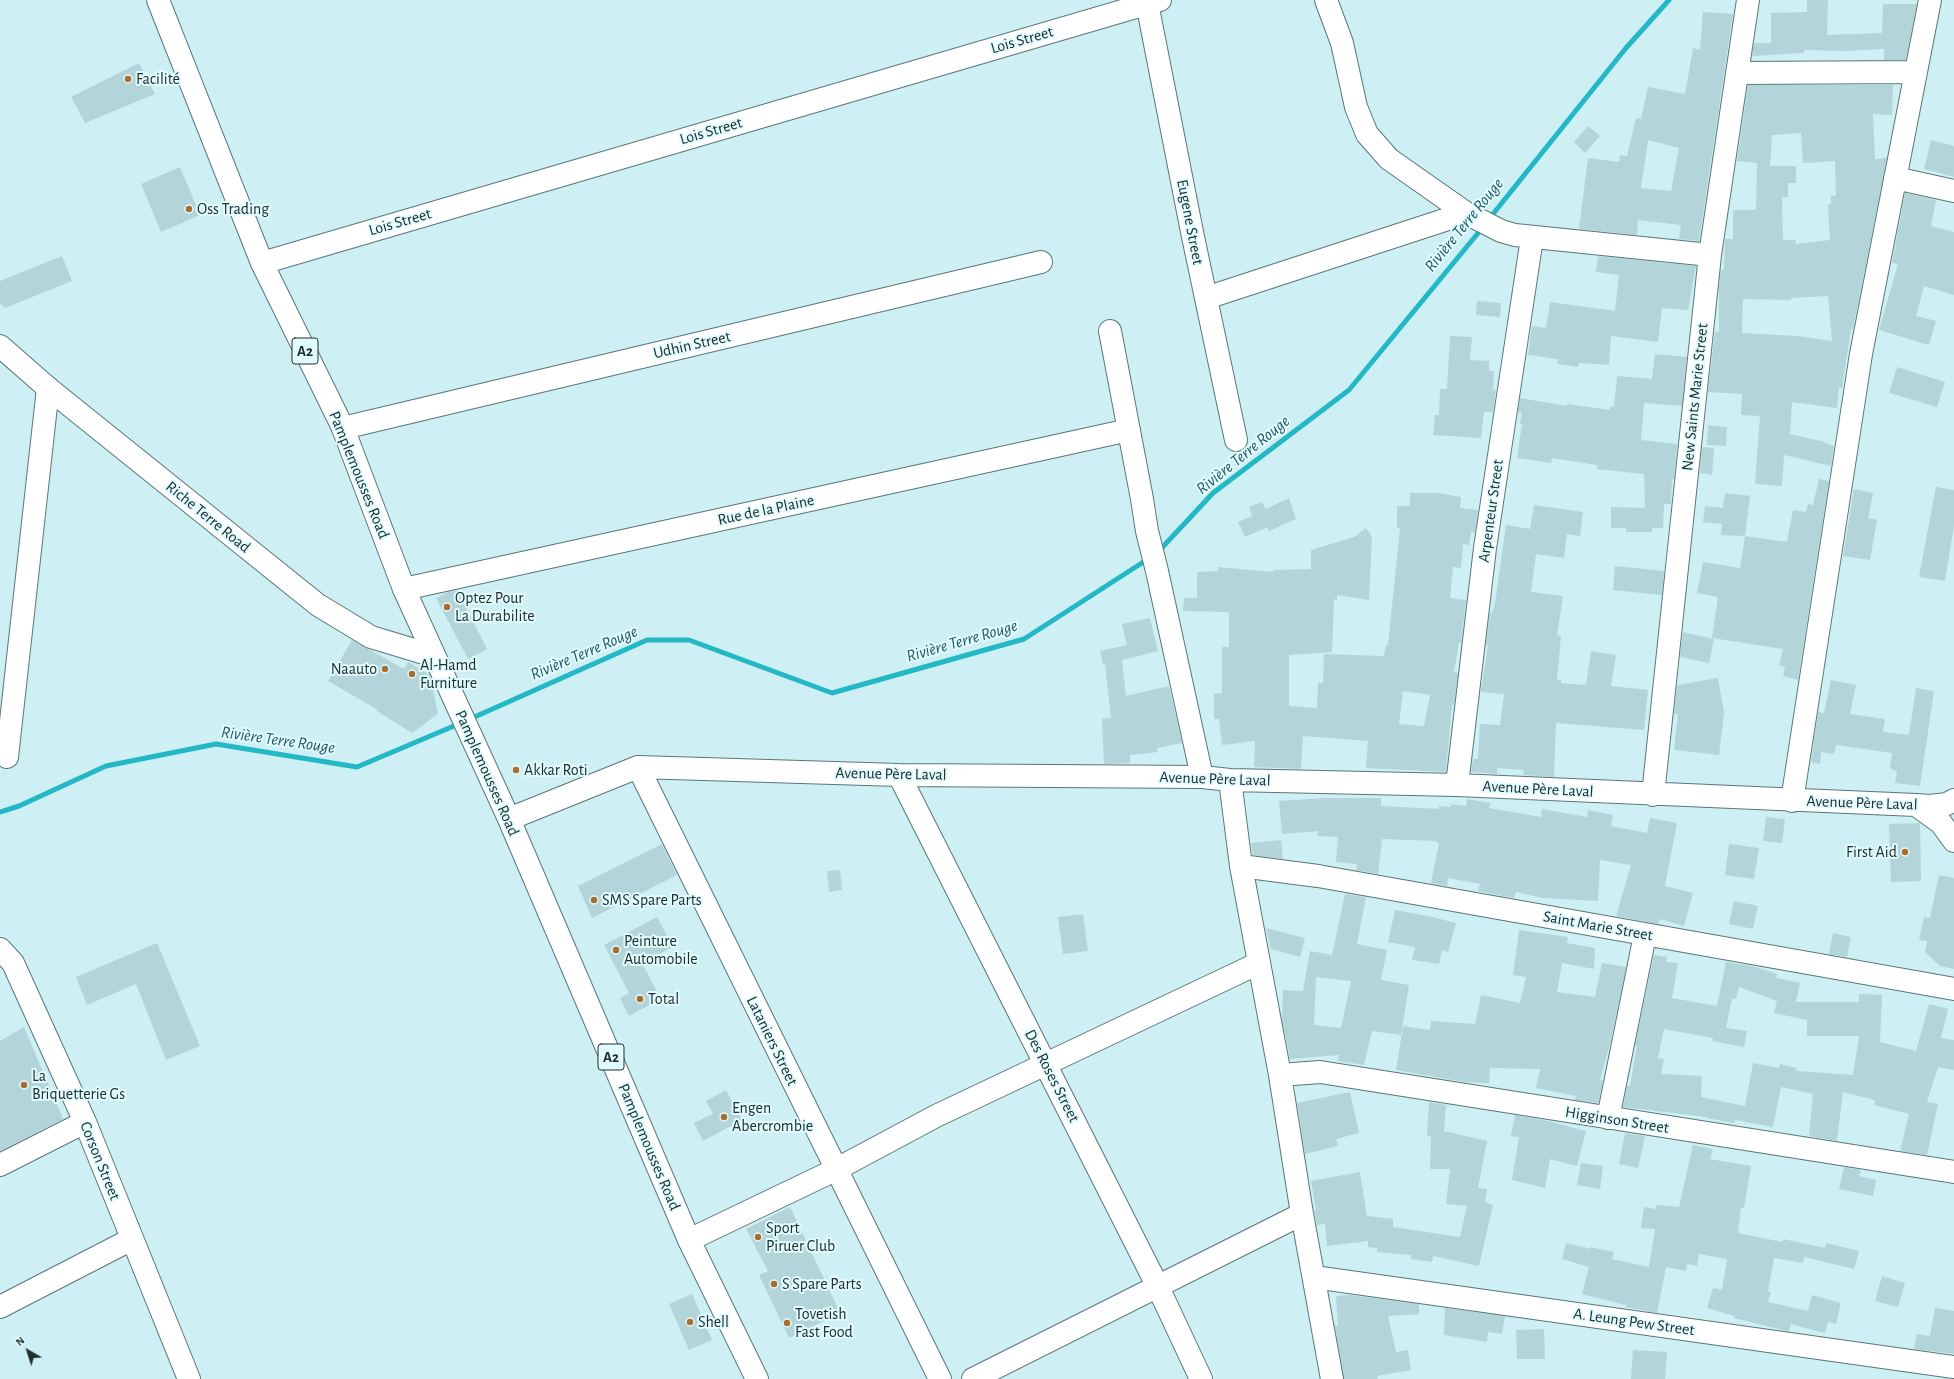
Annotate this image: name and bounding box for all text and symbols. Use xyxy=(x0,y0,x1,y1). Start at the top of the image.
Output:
street label: Lois Street xyxy=(988,22,1056,58)
place label: Facilité xyxy=(136,69,180,89)
marker: Facilité xyxy=(123,74,133,84)
street label: Lois Street xyxy=(677,113,745,149)
water label: Rivière Terre Rouge xyxy=(1420,174,1508,276)
street label: Eugene Street xyxy=(1172,178,1208,266)
place label: Oss Trading xyxy=(197,199,269,219)
marker: Oss Trading xyxy=(184,204,194,214)
street label: Lois Street xyxy=(366,204,434,240)
street label: New Saints Marie Street xyxy=(1678,322,1712,472)
street label: Udhin Street xyxy=(652,327,732,363)
road number: A2 xyxy=(292,338,318,364)
street label: Pamplemousses Road xyxy=(325,408,393,542)
water label: Rivière Terre Rouge xyxy=(1192,411,1294,499)
street label: Arpenteur Street xyxy=(1474,458,1508,564)
street label: Riche Terre Road xyxy=(162,477,254,557)
street label: Rue de la Plaine xyxy=(716,490,816,530)
place label: Optez Pour La Durabilite xyxy=(455,588,535,626)
marker: Optez Pour La Durabilite xyxy=(442,602,452,612)
water label: Rivière Terre Rouge xyxy=(904,615,1020,667)
water label: Rivière Terre Rouge xyxy=(527,621,641,685)
place label: Al-Hamd Furniture xyxy=(420,655,477,693)
place label: Naauto xyxy=(331,659,377,679)
marker: Naauto xyxy=(380,664,390,674)
marker: Al-Hamd Furniture xyxy=(407,669,417,679)
street label: Pamplemousses Road xyxy=(451,707,523,839)
water label: Rivière Terre Rouge xyxy=(220,722,336,758)
place label: Akkar Roti xyxy=(524,760,588,780)
street label: Avenue Père Laval xyxy=(835,763,947,785)
marker: Akkar Roti xyxy=(511,765,521,775)
street label: Avenue Père Laval xyxy=(1159,767,1271,791)
street label: Avenue Père Laval xyxy=(1482,777,1594,801)
street label: Avenue Père Laval xyxy=(1806,791,1918,815)
place label: First Aid xyxy=(1846,842,1897,862)
marker: First Aid xyxy=(1900,847,1910,857)
place label: SMS Spare Parts xyxy=(602,890,702,910)
marker: SMS Spare Parts xyxy=(589,895,599,905)
street label: Saint Marie Street xyxy=(1542,907,1654,945)
place label: Peinture Automobile xyxy=(624,931,698,969)
marker: Peinture Automobile xyxy=(611,945,621,955)
place label: Total xyxy=(648,989,679,1009)
street label: Lataniers Street xyxy=(742,993,802,1089)
marker: Total xyxy=(635,994,645,1004)
street label: Des Roses Street xyxy=(1020,1026,1084,1126)
road number: A2 xyxy=(598,1044,624,1070)
place label: La Briquetterie Gs xyxy=(32,1066,125,1104)
marker: La Briquetterie Gs xyxy=(19,1080,29,1090)
street label: Pamplemousses Road xyxy=(614,1081,684,1213)
place label: Engen Abercrombie xyxy=(732,1098,813,1136)
street label: Higginson Street xyxy=(1564,1102,1670,1138)
marker: Engen Abercrombie xyxy=(719,1112,729,1122)
street label: Corson Street xyxy=(76,1119,124,1203)
place label: Sport Piruer Club xyxy=(766,1218,835,1256)
marker: Sport Piruer Club xyxy=(753,1232,763,1242)
place label: S Spare Parts xyxy=(782,1274,862,1294)
marker: S Spare Parts xyxy=(769,1279,779,1289)
place label: Tovetish Fast Food xyxy=(795,1304,853,1342)
street label: A. Leung Pew Street xyxy=(1572,1304,1696,1340)
place label: Shell xyxy=(698,1312,729,1332)
marker: Shell xyxy=(685,1317,695,1327)
marker: Tovetish Fast Food xyxy=(782,1318,792,1328)
north arrow xyxy=(8,1331,48,1371)
text: N xyxy=(14,1335,27,1348)

